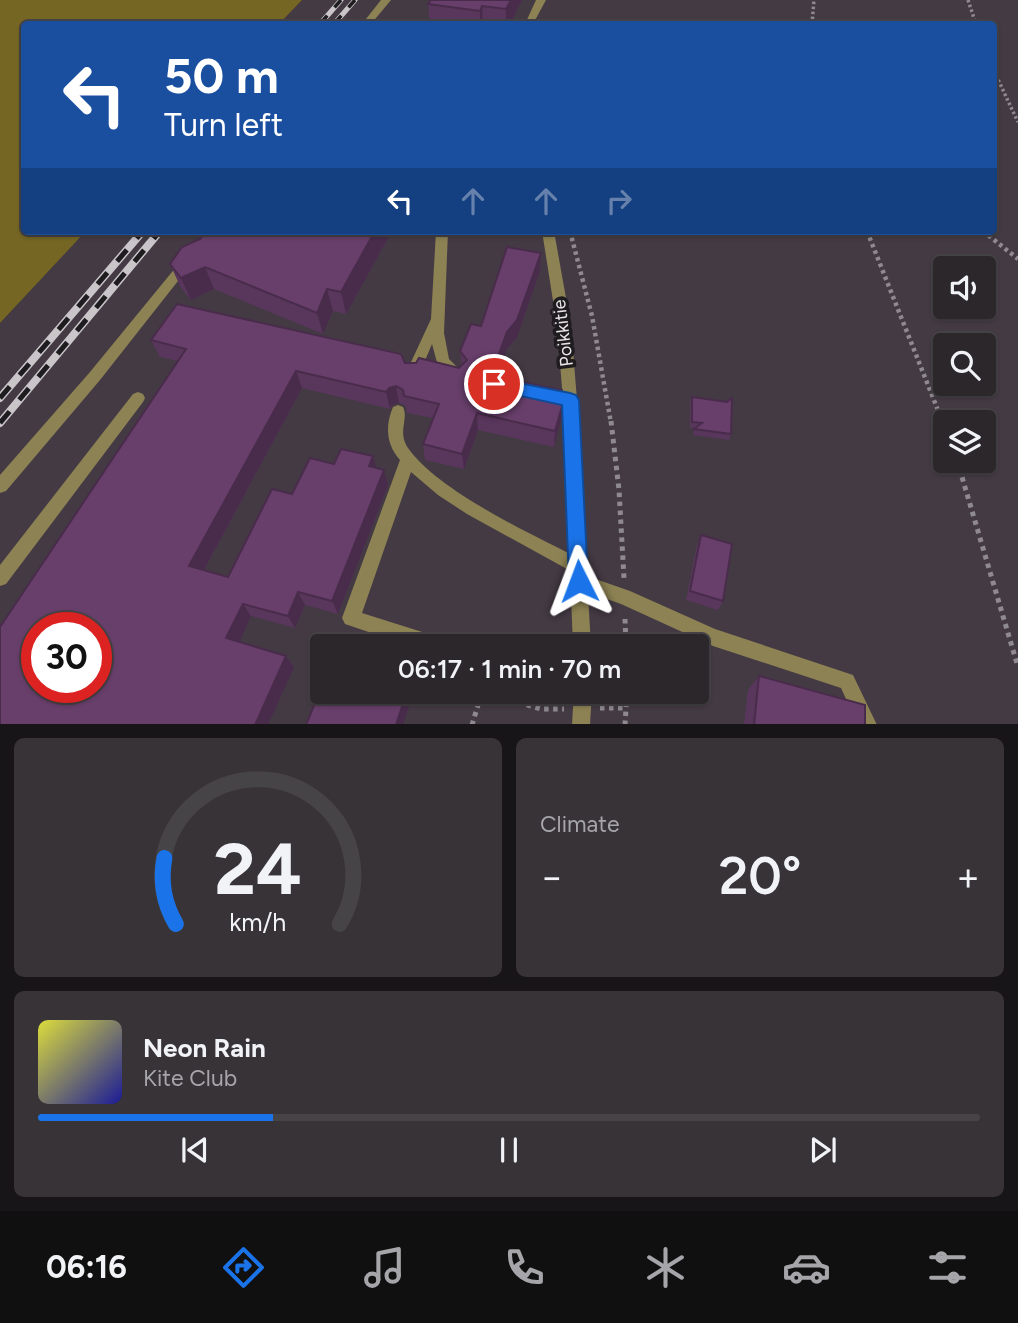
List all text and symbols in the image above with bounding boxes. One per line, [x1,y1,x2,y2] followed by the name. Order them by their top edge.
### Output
[164,46,279,105] text: 50 m
[49,49,140,140] icon: left
[164,106,283,144] text: Turn left
[381,182,419,220] icon: left
[454,182,492,220] icon: ahead
[527,182,565,220] icon: ahead
[600,182,638,220] icon: right
[933,256,996,473] map controls
[933,256,996,319] button: sound
[548,298,578,368] street label: Poikkitie
[933,333,996,396] button: search
[464,354,524,414] pin
[475,365,513,403] icon: arrive
[933,410,996,473] button: layers
[542,544,616,618] position arrow
[21,612,112,703] speed limit sign: 30
[398,653,621,685] text: 06:17 · 1 min · 70 m
[540,810,619,838] text: Climate
[214,825,302,912] text: 24
[719,845,801,907] text: 20°
[540,854,564,900] text: −
[956,854,980,900] text: +
[229,906,287,936] text: km/h
[143,1032,266,1064] text: Neon Rain
[143,1064,237,1092] text: Kite Club
[176,1131,214,1169] icon: previous
[490,1131,528,1169] icon: pause
[804,1131,842,1169] icon: next
[219,1243,268,1292] icon: directions
[360,1243,409,1292] icon: music
[500,1243,549,1292] icon: phone
[641,1243,690,1292] icon: climate
[782,1243,831,1292] icon: car
[923,1243,972,1292] icon: filters
[46,1248,127,1286] text: 06:16

